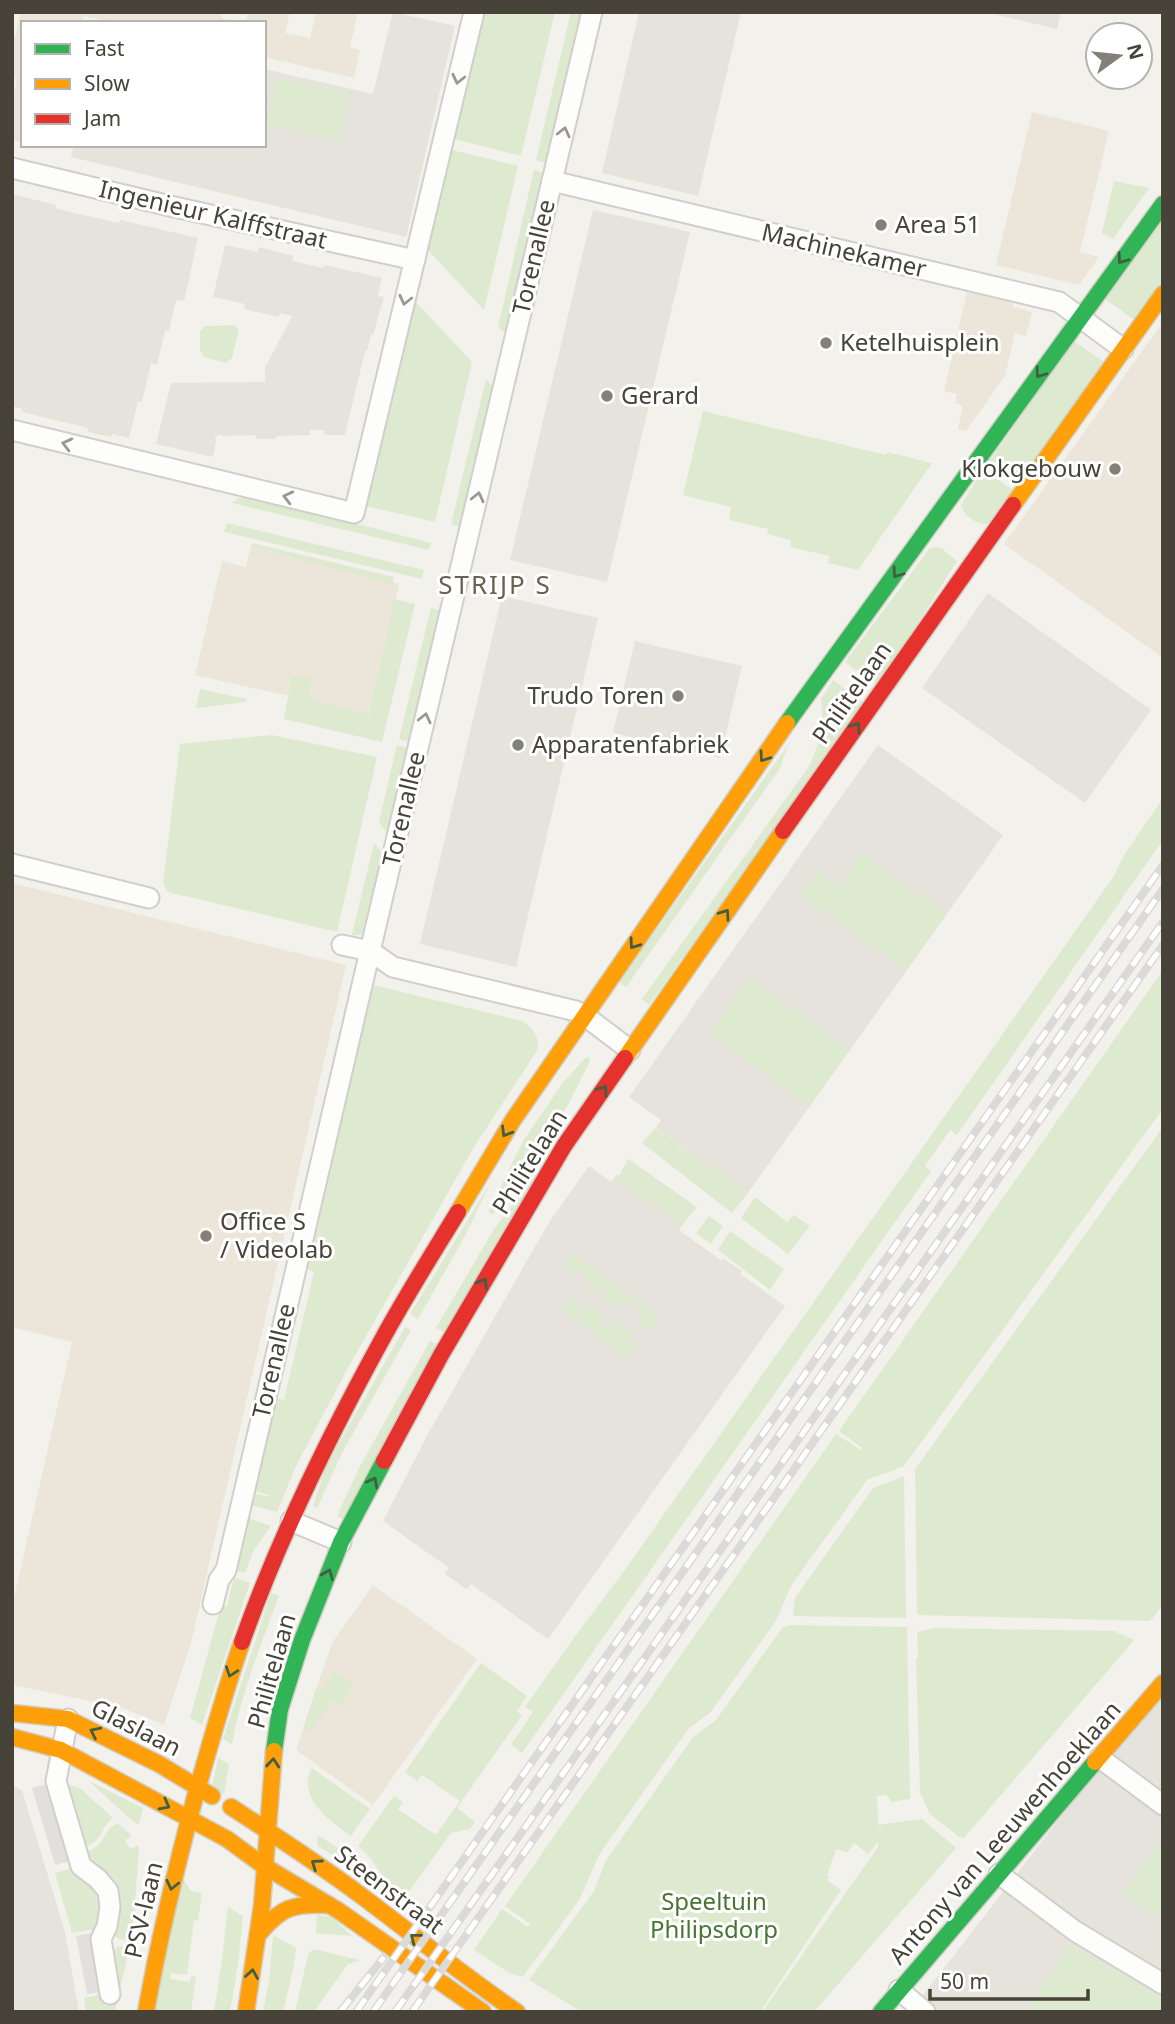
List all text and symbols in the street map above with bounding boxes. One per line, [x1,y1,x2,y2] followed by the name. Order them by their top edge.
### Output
[21,21,266,147] legend
[1084,21,1154,91] north arrow
[84,34,125,62] text: Fast
[1121,41,1150,62] text: N
[84,69,130,97] text: Slow
[452,73,466,85] one-way arrow
[82,104,121,132] text: Jam
[556,126,570,138] one-way arrow
[96,171,331,256] street label: Ingenieur Kalffstraat
[503,196,562,317] street label: Torenallee
[895,207,980,240] place label: Area 51
[759,215,930,285] street label: Machinekamer
[873,217,889,233] marker: Area 51
[1118,251,1131,264] one-way arrow
[399,294,413,306] one-way arrow
[840,325,1000,358] place label: Ketelhuisplein
[818,335,834,351] marker: Ketelhuisplein
[1036,365,1048,378] one-way arrow
[621,378,699,411] place label: Gerard
[599,388,615,404] marker: Gerard
[61,438,73,452] one-way arrow
[961,451,1101,484] place label: Klokgebouw
[1107,461,1123,477] marker: Klokgebouw
[282,491,294,505] one-way arrow
[470,491,484,503] one-way arrow
[892,565,905,577] one-way arrow
[438,566,552,602] district label: STRIJP S
[803,634,898,750] street label: Philitelaan
[528,678,664,711] place label: Trudo Toren
[670,688,686,704] marker: Trudo Toren
[417,712,431,724] one-way arrow
[848,722,860,735] one-way arrow
[532,727,729,760] place label: Apparatenfabriek
[510,737,526,753] marker: Apparatenfabriek
[373,748,432,869] street label: Torenallee
[760,749,772,762] one-way arrow
[717,909,729,922] one-way arrow
[630,936,642,949] one-way arrow
[595,1085,607,1098] one-way arrow
[483,1102,574,1220] street label: Philitelaan
[501,1125,514,1138] one-way arrow
[220,1204,333,1265] place label: Office S / Videolab
[198,1228,214,1244] marker: Office S / Videolab
[475,1278,488,1291] one-way arrow
[243,1300,302,1421] street label: Torenallee
[365,1477,378,1489] one-way arrow
[320,1568,334,1581] one-way arrow
[238,1609,303,1732] street label: Philitelaan
[225,1666,239,1678] one-way arrow
[86,1690,187,1763] street label: Glaslaan
[880,1693,1127,1971] street label: Antony van Leeuwenhoeklaan
[90,1726,102,1740] one-way arrow
[265,1758,280,1769] one-way arrow
[158,1797,170,1810] one-way arrow
[328,1837,452,1941] street label: Steenstraat
[115,1858,170,1961] street label: PSV-laan
[311,1860,324,1872] one-way arrow
[166,1879,181,1891] one-way arrow
[650,1884,778,1945] park label: Speeltuin Philipsdorp
[410,1933,423,1946] one-way arrow
[930,1958,1088,2002] scale bar
[940,1967,989,1995] text: 50 m
[244,1968,259,1979] one-way arrow

